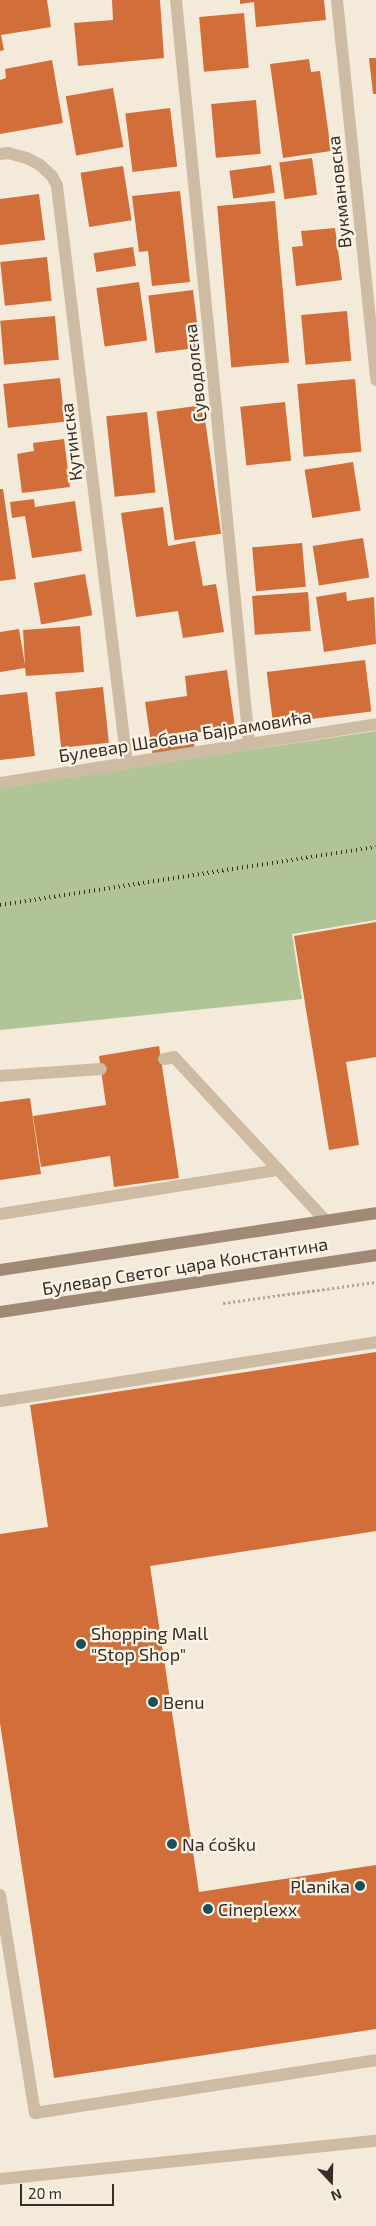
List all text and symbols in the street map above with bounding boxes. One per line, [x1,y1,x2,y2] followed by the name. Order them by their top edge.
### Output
[322,135,356,249] street label: Вукмановска
[179,323,211,423] street label: Суводолска
[56,402,86,482] street label: Кутинска
[57,705,313,767] street label: Булевар Шабана Бајрамовића
[41,1233,329,1299] street label: Булевар Светог цара Константина
[91,1623,208,1666] place label: Shopping Mall "Stop Shop"
[75,1638,87,1650] marker: Shopping Mall "Stop Shop"
[163,1691,205,1713] place label: Benu
[147,1696,159,1708] marker: Benu
[182,1833,256,1855] place label: Na ćošku
[166,1838,178,1850] marker: Na ćošku
[290,1875,350,1897] place label: Planika
[354,1880,366,1892] marker: Planika
[218,1898,297,1920] place label: Cineplexx
[202,1903,214,1915] marker: Cineplexx
[306,2156,356,2206] north arrow
[22,2174,116,2206] scale bar
[28,2184,62,2202] text: 20 m
[329,2186,344,2205] text: N

